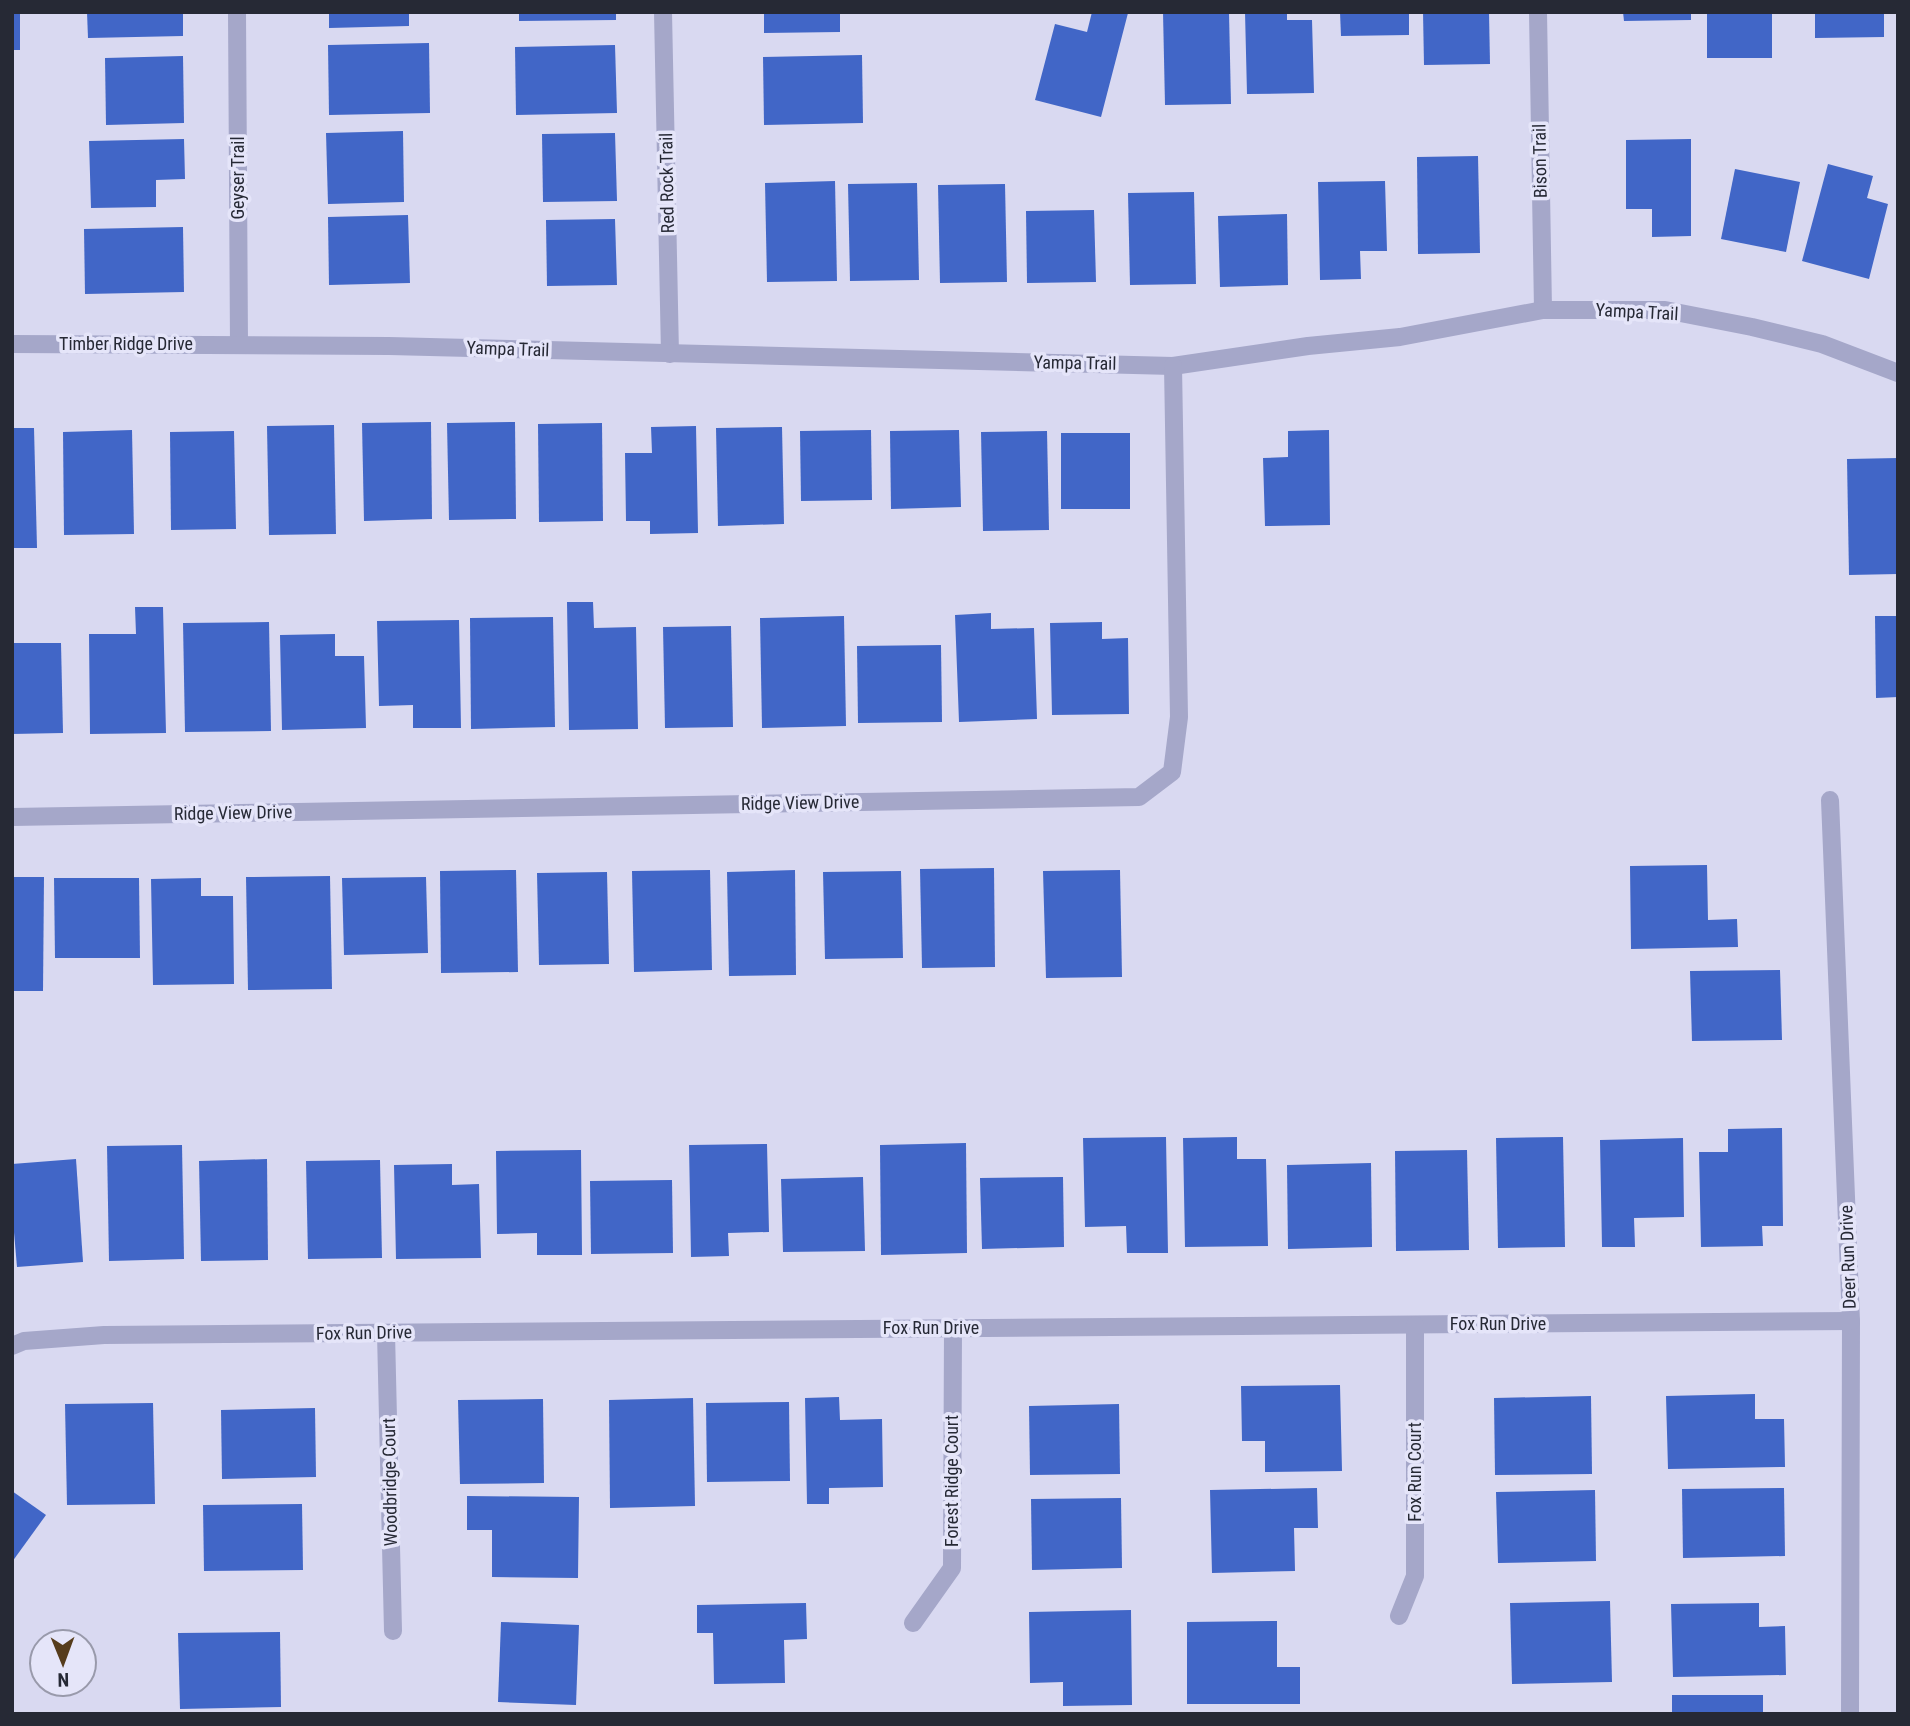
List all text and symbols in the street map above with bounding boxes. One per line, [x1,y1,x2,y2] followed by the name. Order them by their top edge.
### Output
[1528,124,1551,198] street label: Bison Trail
[655,133,678,233] street label: Red Rock Trail
[227,136,248,220] street label: Geyser Trail
[1595,299,1679,324] street label: Yampa Trail
[59,333,193,354] street label: Timber Ridge Drive
[466,337,550,360] street label: Yampa Trail
[1033,351,1117,374] street label: Yampa Trail
[741,791,859,814] street label: Ridge View Drive
[174,801,292,824] street label: Ridge View Drive
[1835,1205,1860,1309] street label: Deer Run Drive
[1450,1313,1546,1334] street label: Fox Run Drive
[883,1317,979,1338] street label: Fox Run Drive
[316,1321,412,1344] street label: Fox Run Drive
[941,1415,962,1547] street label: Forest Ridge Court
[378,1418,401,1546] street label: Woodbridge Court
[1404,1422,1425,1522] street label: Fox Run Court
[28,1628,98,1698] north arrow
[57,1668,69,1691] text: N

